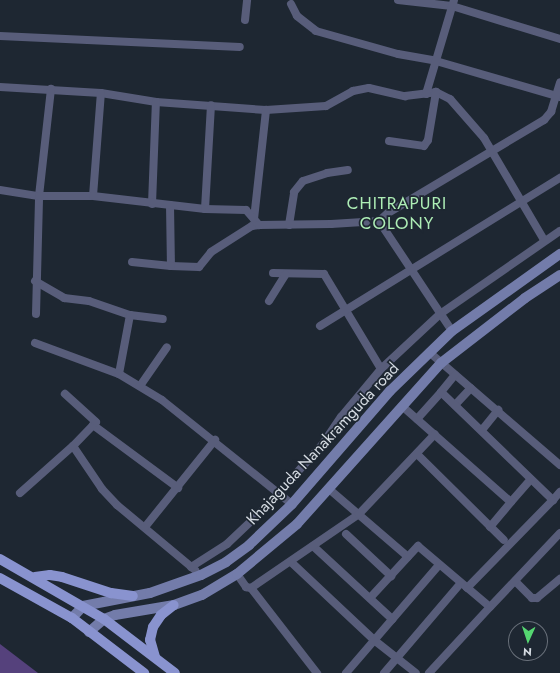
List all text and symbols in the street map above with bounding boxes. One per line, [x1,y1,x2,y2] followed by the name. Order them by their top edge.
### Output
[347,194,447,234] district label: CHITRAPURI COLONY
[243,359,403,529] street label: Khajaguda Nanakramguda road
[508,621,548,661] north arrow
[523,644,532,660] text: N

